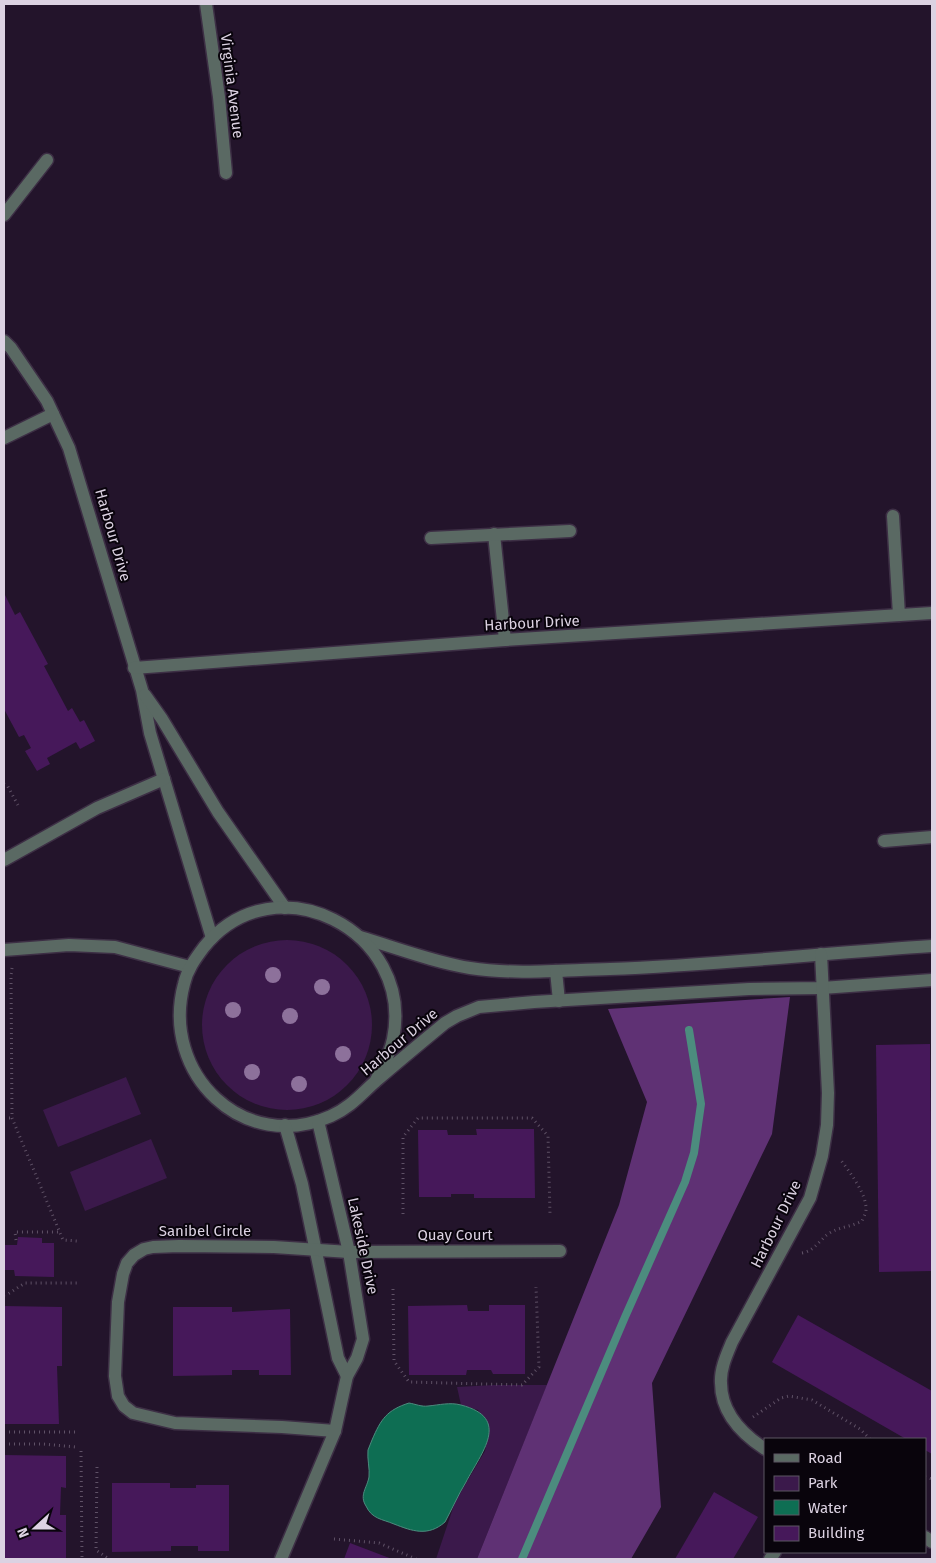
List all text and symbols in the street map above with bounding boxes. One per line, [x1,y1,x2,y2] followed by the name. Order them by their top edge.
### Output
[217,33,247,139] street label: Virginia Avenue
[91,487,135,583] street label: Harbour Drive
[484,612,580,634] street label: Harbour Drive
[357,1004,441,1080] street label: Harbour Drive
[747,1177,805,1271] street label: Harbour Drive
[344,1196,382,1296] street label: Lakeside Drive
[159,1222,251,1240] street label: Sanibel Circle
[417,1226,493,1244] street label: Quay Court
[764,1438,926,1553] legend
[808,1449,843,1467] text: Road
[808,1474,838,1492] text: Park
[808,1499,847,1517] text: Water
[10,1503,60,1553] north arrow
[808,1524,864,1542] text: Building
[14,1525,33,1540] text: N

